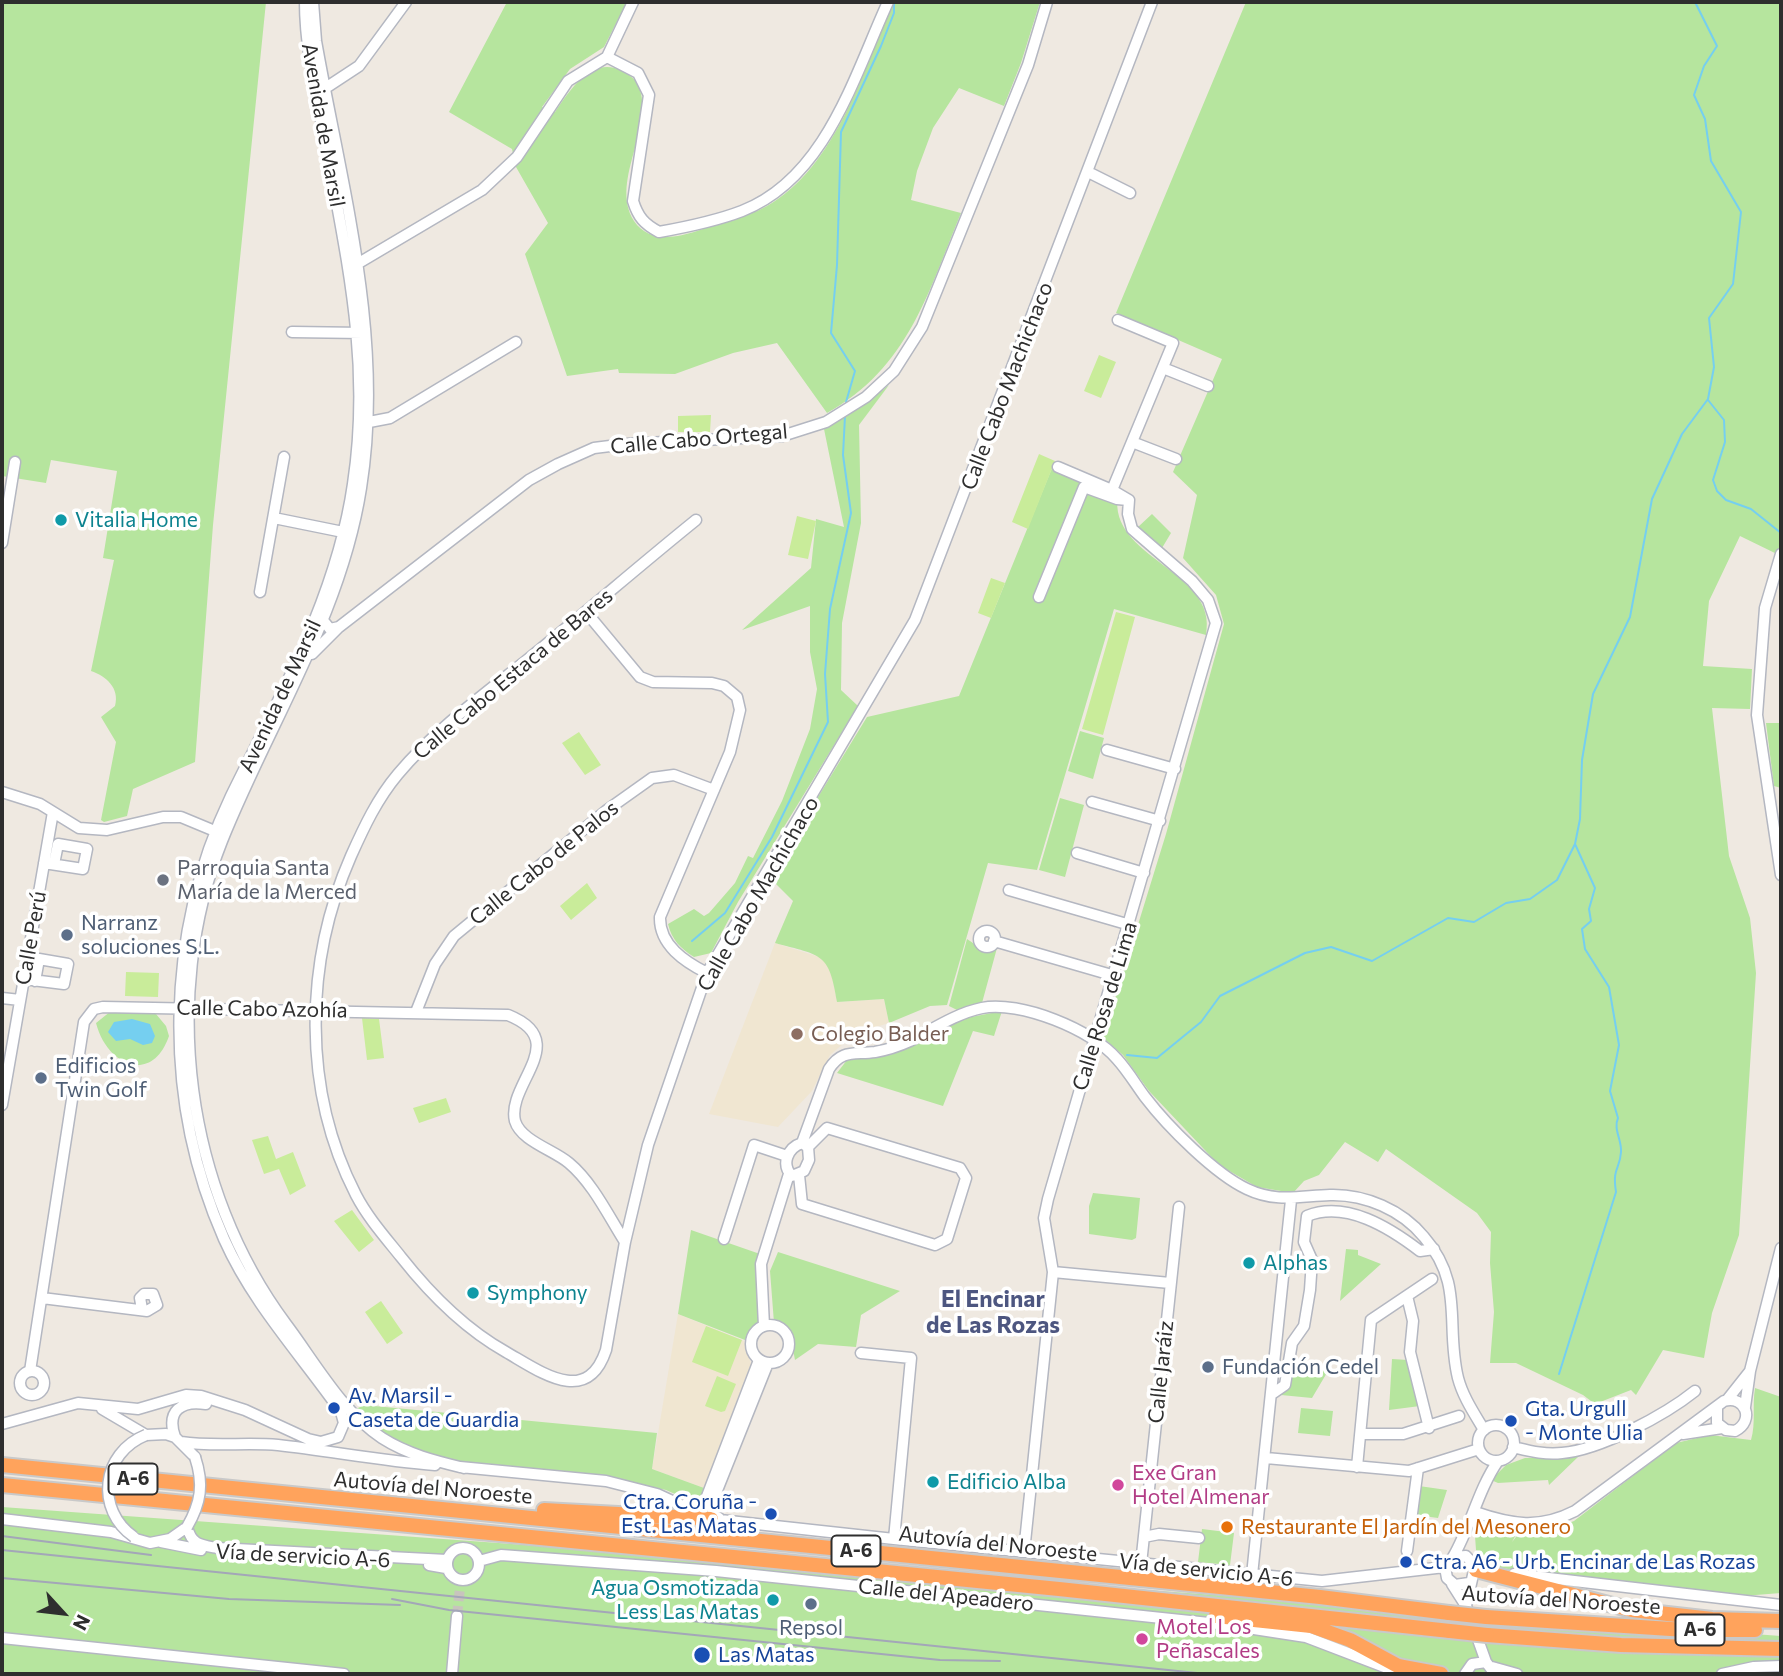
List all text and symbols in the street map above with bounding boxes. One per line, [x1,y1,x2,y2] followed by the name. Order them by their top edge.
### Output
[296,41,350,209] street label: Avenida de Marsil
[956,279,1058,493] street label: Calle Cabo Machichaco
[609,419,789,459] street label: Calle Cabo Ortegal
[75,507,198,533] place label: Vitalia Home
[53,512,69,528] marker: Vitalia Home
[408,583,618,765] street label: Calle Cabo Estaca de Bares
[233,615,327,777] street label: Avenida de Marsil
[692,792,824,996] street label: Calle Cabo Machichaco
[465,795,623,931] street label: Calle Cabo de Palos
[177,855,357,905] place label: Parroquia Santa María de la Merced
[155,872,171,888] marker: Parroquia Santa María de la Merced
[10,889,52,987] street label: Calle Perú
[81,910,219,960] place label: Narranz soluciones S.L.
[1067,918,1143,1094] street label: Calle Rosa de Lima
[59,927,75,943] marker: Narranz soluciones S.L.
[176,995,348,1023] street label: Calle Cabo Azohía
[811,1021,949,1047] place label: Colegio Balder
[789,1026,805,1042] marker: Colegio Balder
[55,1053,147,1103] place label: Edificios Twin Golf
[33,1070,49,1086] marker: Edificios Twin Golf
[1263,1250,1328,1276] place label: Alphas
[1241,1255,1257,1271] marker: Alphas
[487,1280,588,1306] place label: Symphony
[465,1285,481,1301] marker: Symphony
[926,1285,1060,1339] district label: El Encinar de Las Rozas
[1143,1319,1179,1425] street label: Calle Jaráiz
[1222,1354,1379,1380] place label: Fundación Cedel
[1200,1359,1216,1375] marker: Fundación Cedel
[348,1383,519,1433] place label: Av. Marsil - Caseta de Guardia
[1525,1396,1643,1446] place label: Gta. Urgull - Monte Ulia
[326,1400,342,1416] marker: Av. Marsil - Caseta de Guardia
[1503,1413,1519,1429] marker: Gta. Urgull - Monte Ulia
[1132,1460,1270,1510] place label: Exe Gran Hotel Almenar
[108,1464,158,1494] road number: A-6
[333,1467,533,1509] street label: Autovía del Noroeste
[947,1469,1066,1495] place label: Edificio Alba
[925,1474,941,1490] marker: Edificio Alba
[1110,1477,1126,1493] marker: Exe Gran Hotel Almenar
[621,1489,757,1539] place label: Ctra. Coruña - Est. Las Matas
[763,1506,779,1522] marker: Ctra. Coruña - Est. Las Matas
[1241,1514,1571,1540] place label: Restaurante El Jardín del Mesonero
[1219,1519,1235,1535] marker: Restaurante El Jardín del Mesonero
[898,1521,1098,1567] street label: Autovía del Noroeste
[832,1536,880,1567] road number: A-6
[215,1539,391,1573] street label: Vía de servicio A-6
[1118,1548,1294,1592] street label: Vía de servicio A-6
[1420,1549,1756,1575] place label: Ctra. A6 - Urb. Encinar de Las Rozas
[1398,1554,1414,1570] marker: Ctra. A6 - Urb. Encinar de Las Rozas
[857,1573,1035,1617] street label: Calle del Apeadero
[591,1575,759,1625] place label: Agua Osmotizada Less Las Matas
[28,1578,98,1648] north arrow
[1461,1580,1661,1620] street label: Autovía del Noroeste
[765,1592,781,1608] marker: Agua Osmotizada Less Las Matas
[803,1596,819,1612] marker: Repsol
[69,1611,96,1634] text: N
[1156,1614,1260,1664] place label: Motel Los Peñascales
[1676,1614,1724,1646] road number: A-6
[779,1615,843,1641] place label: Repsol
[1134,1631,1150,1647] marker: Motel Los Peñascales
[718,1642,815,1668] place label: Las Matas
[692,1645,712,1665] marker: Las Matas

